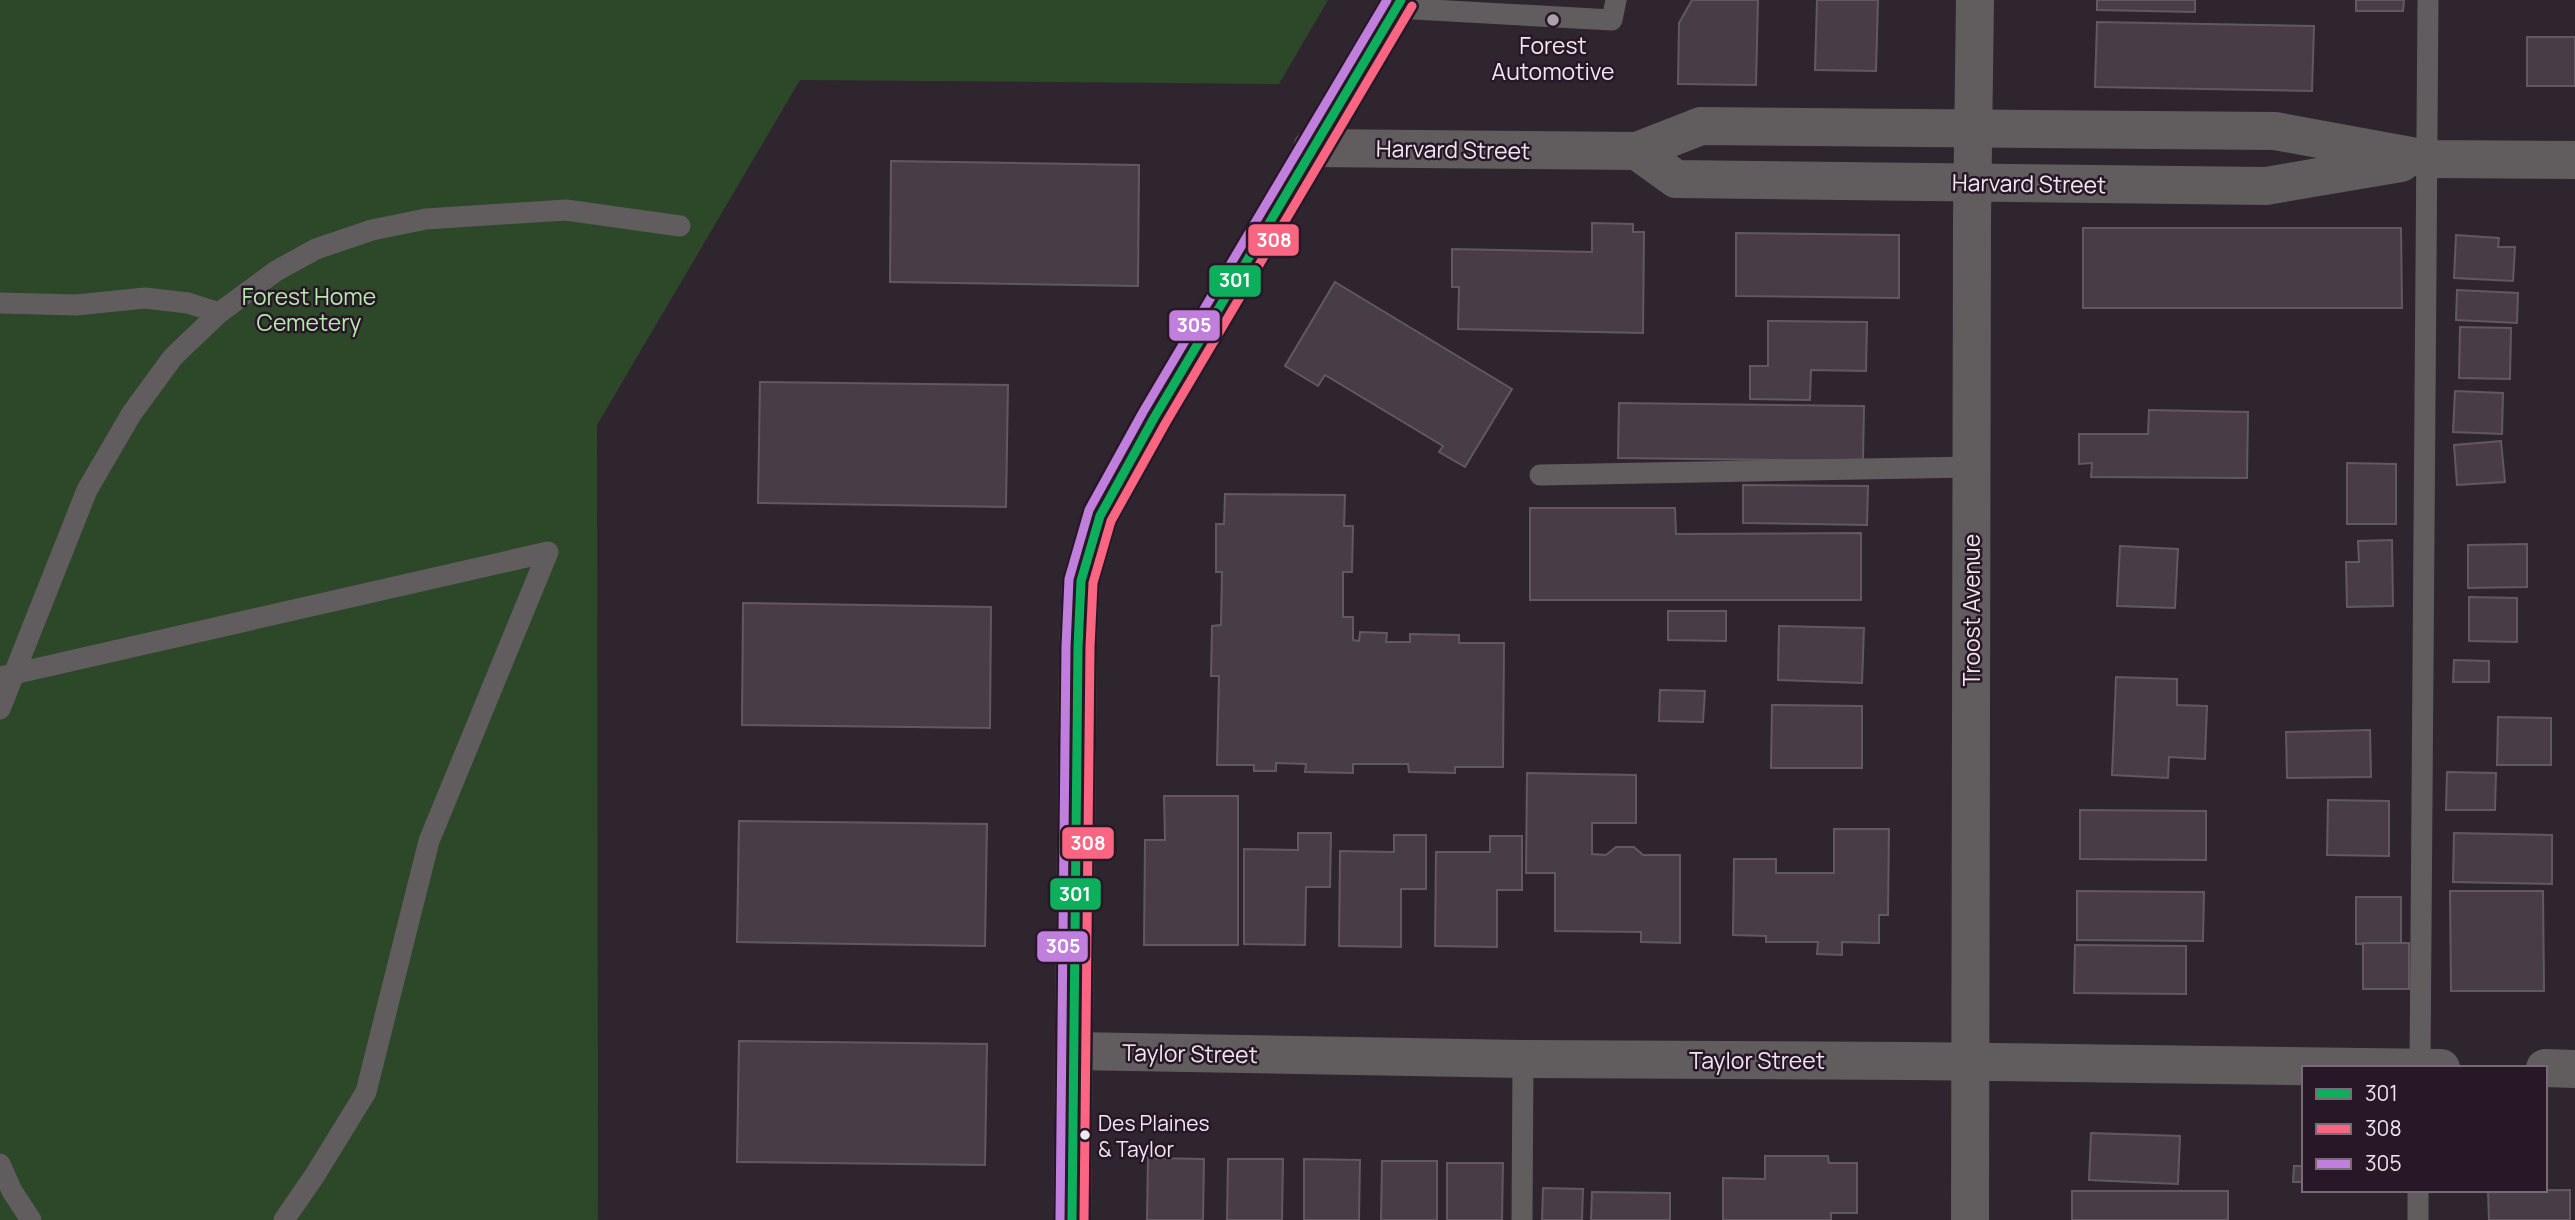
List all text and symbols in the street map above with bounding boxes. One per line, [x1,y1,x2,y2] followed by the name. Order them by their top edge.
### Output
[1545,12,1561,28] marker: Forest Automotive
[1492,29,1614,87] place label: Forest Automotive
[1376,132,1530,166] street label: Harvard Street
[1952,166,2106,200] street label: Harvard Street
[1247,223,1300,257] line badge: 308
[1256,227,1292,253] text: 308
[1208,264,1262,298] line badge: 301
[1219,267,1251,293] text: 301
[242,280,376,338] park label: Forest Home Cemetery
[1168,309,1221,342] line badge: 305
[1177,312,1211,338] text: 305
[1955,534,1987,686] street label: Troost Avenue
[1061,826,1115,860] line badge: 308
[1070,830,1106,856] text: 308
[1049,877,1102,911] line badge: 301
[1059,881,1091,907] text: 301
[1036,930,1089,963] line badge: 305
[1046,933,1080,959] text: 305
[1122,1036,1258,1070] street label: Taylor Street
[1689,1044,1825,1076] street label: Taylor Street
[2302,1066,2547,1192] legend
[2365,1079,2398,1107] text: 301
[1098,1109,1209,1163] place label: Des Plaines & Taylor
[2365,1114,2402,1142] text: 308
[1078,1128,1092,1142] marker: Des Plaines & Taylor
[2365,1149,2402,1177] text: 305

